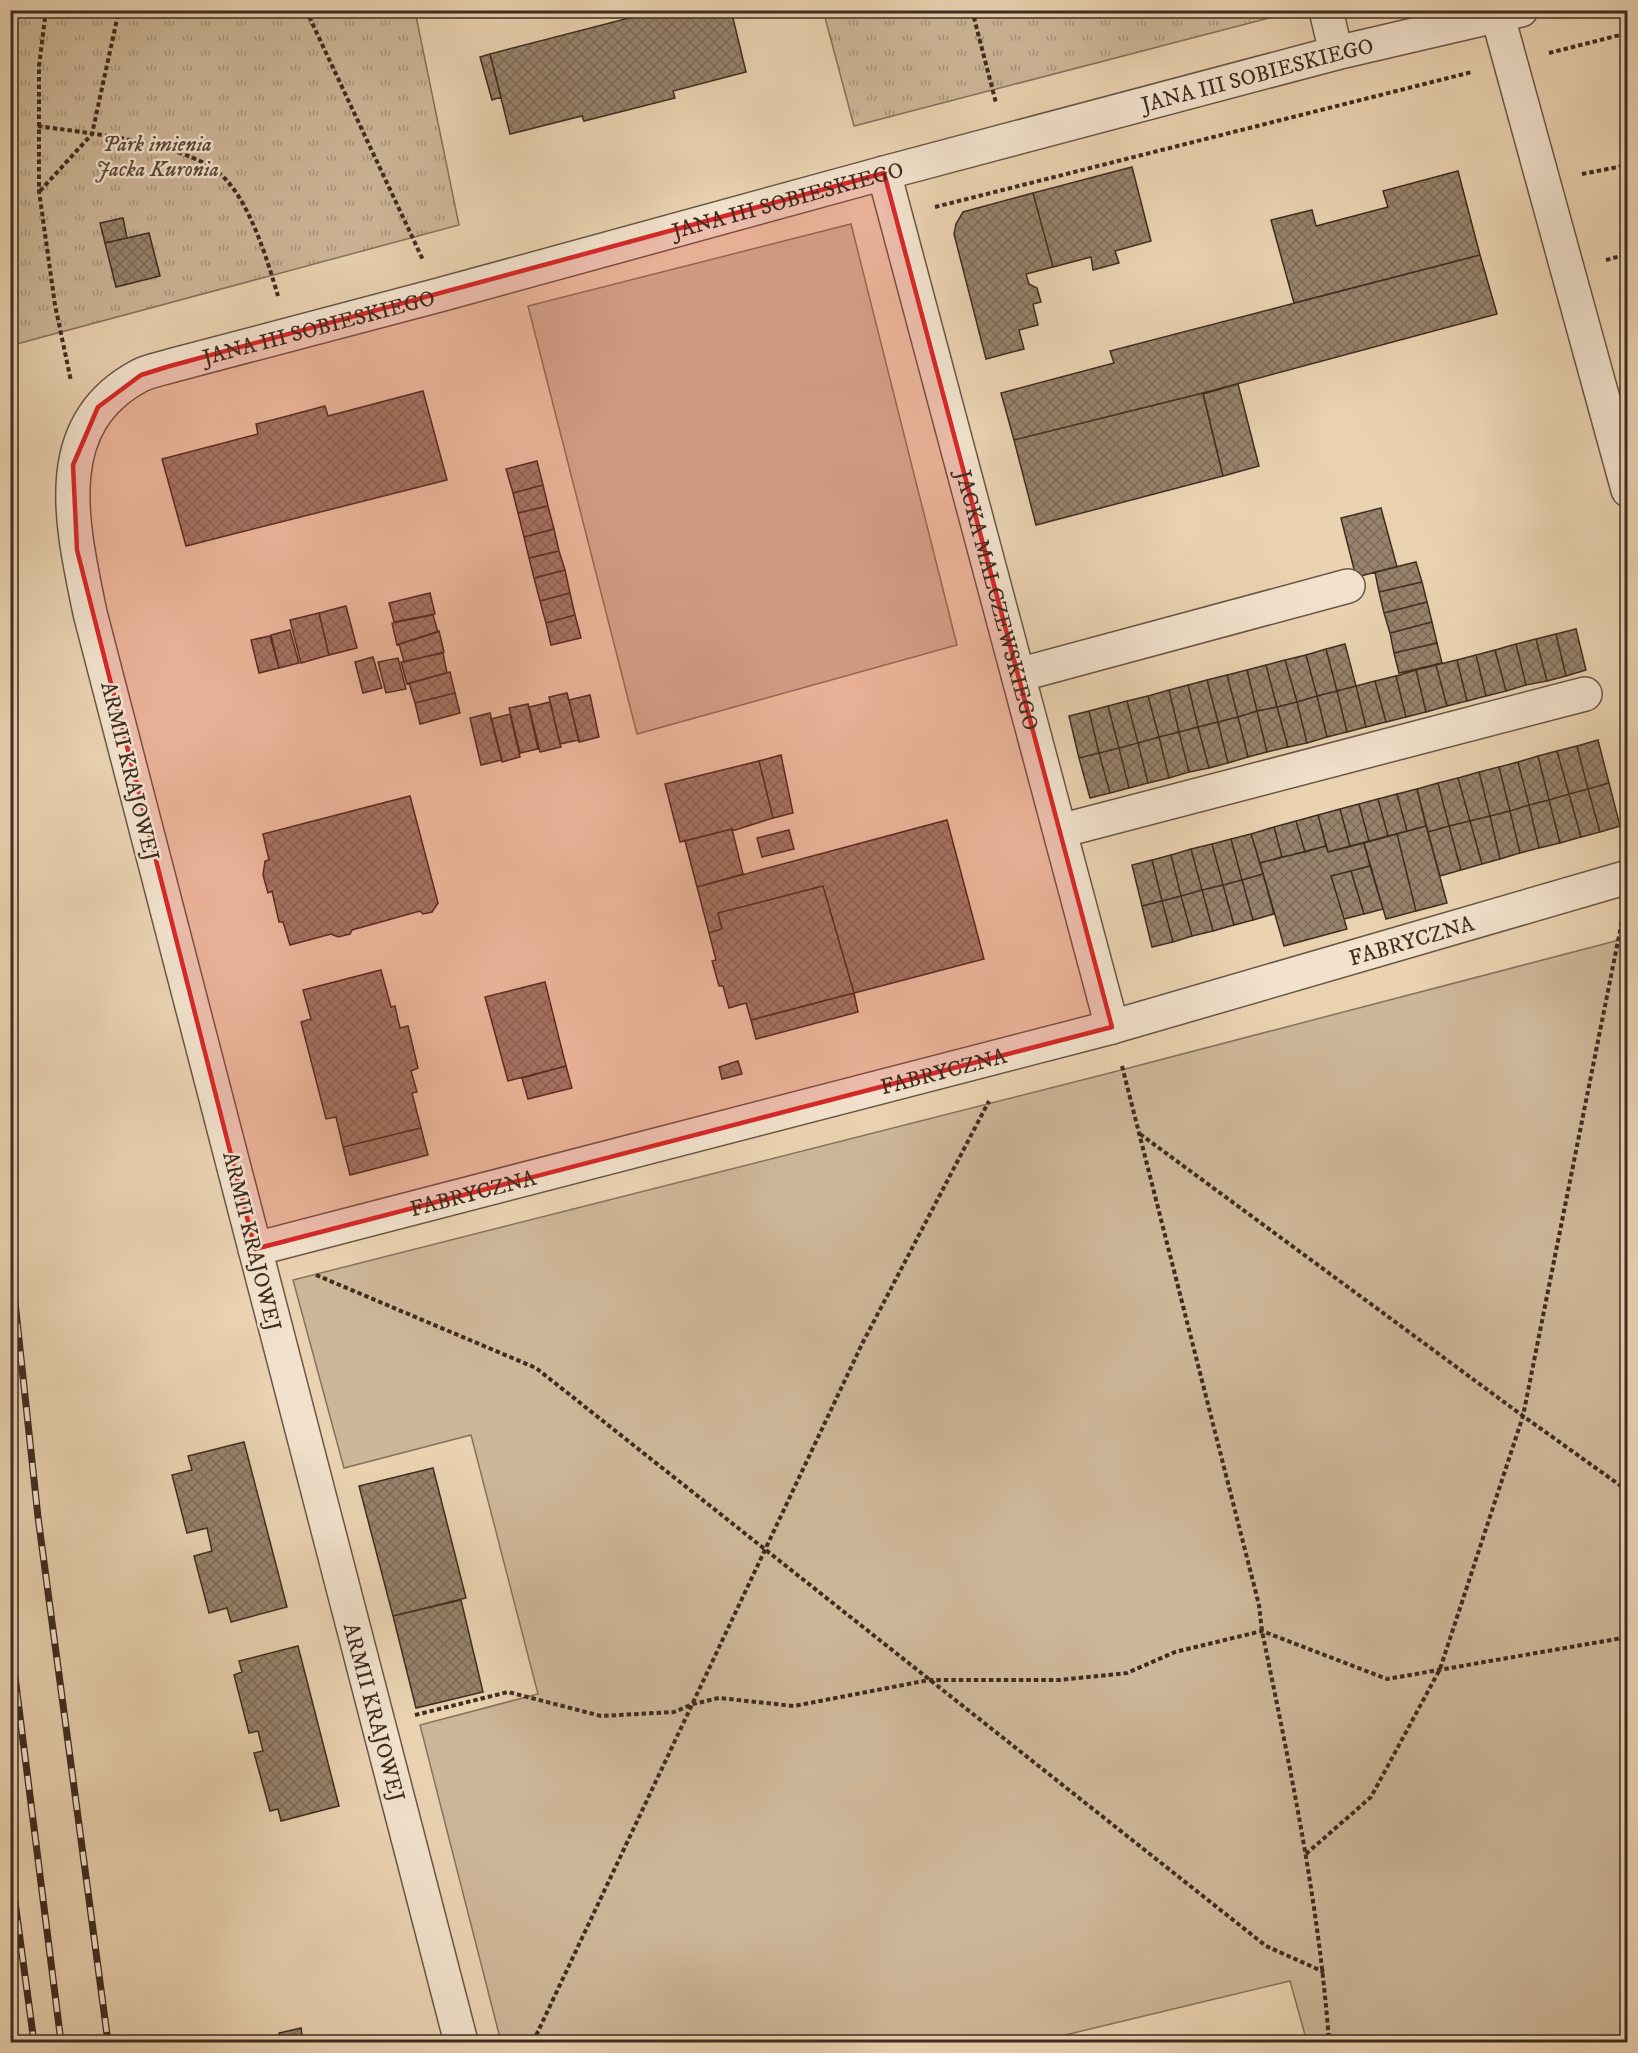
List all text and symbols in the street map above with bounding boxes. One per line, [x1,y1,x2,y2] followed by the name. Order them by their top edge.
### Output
[1137,33,1376,120] street label: JANA III SOBIESKIEGO
[95,131,219,183] park label: Park imienia Jacka Kuronia
[667,156,907,246] street label: JANA III SOBIESKIEGO
[198,285,438,372] street label: JANA III SOBIESKIEGO
[948,465,1044,734] street label: JACKA MALCZEWSKIEGO
[94,679,165,864] street label: ARMII KRAJOWEJ
[1346,910,1478,972] street label: FABRYCZNA
[878,1043,1010,1101] street label: FABRYCZNA
[216,1149,287,1334] street label: ARMII KRAJOWEJ
[407,1165,540,1223] street label: FABRYCZNA
[337,1620,410,1805] street label: ARMII KRAJOWEJ

